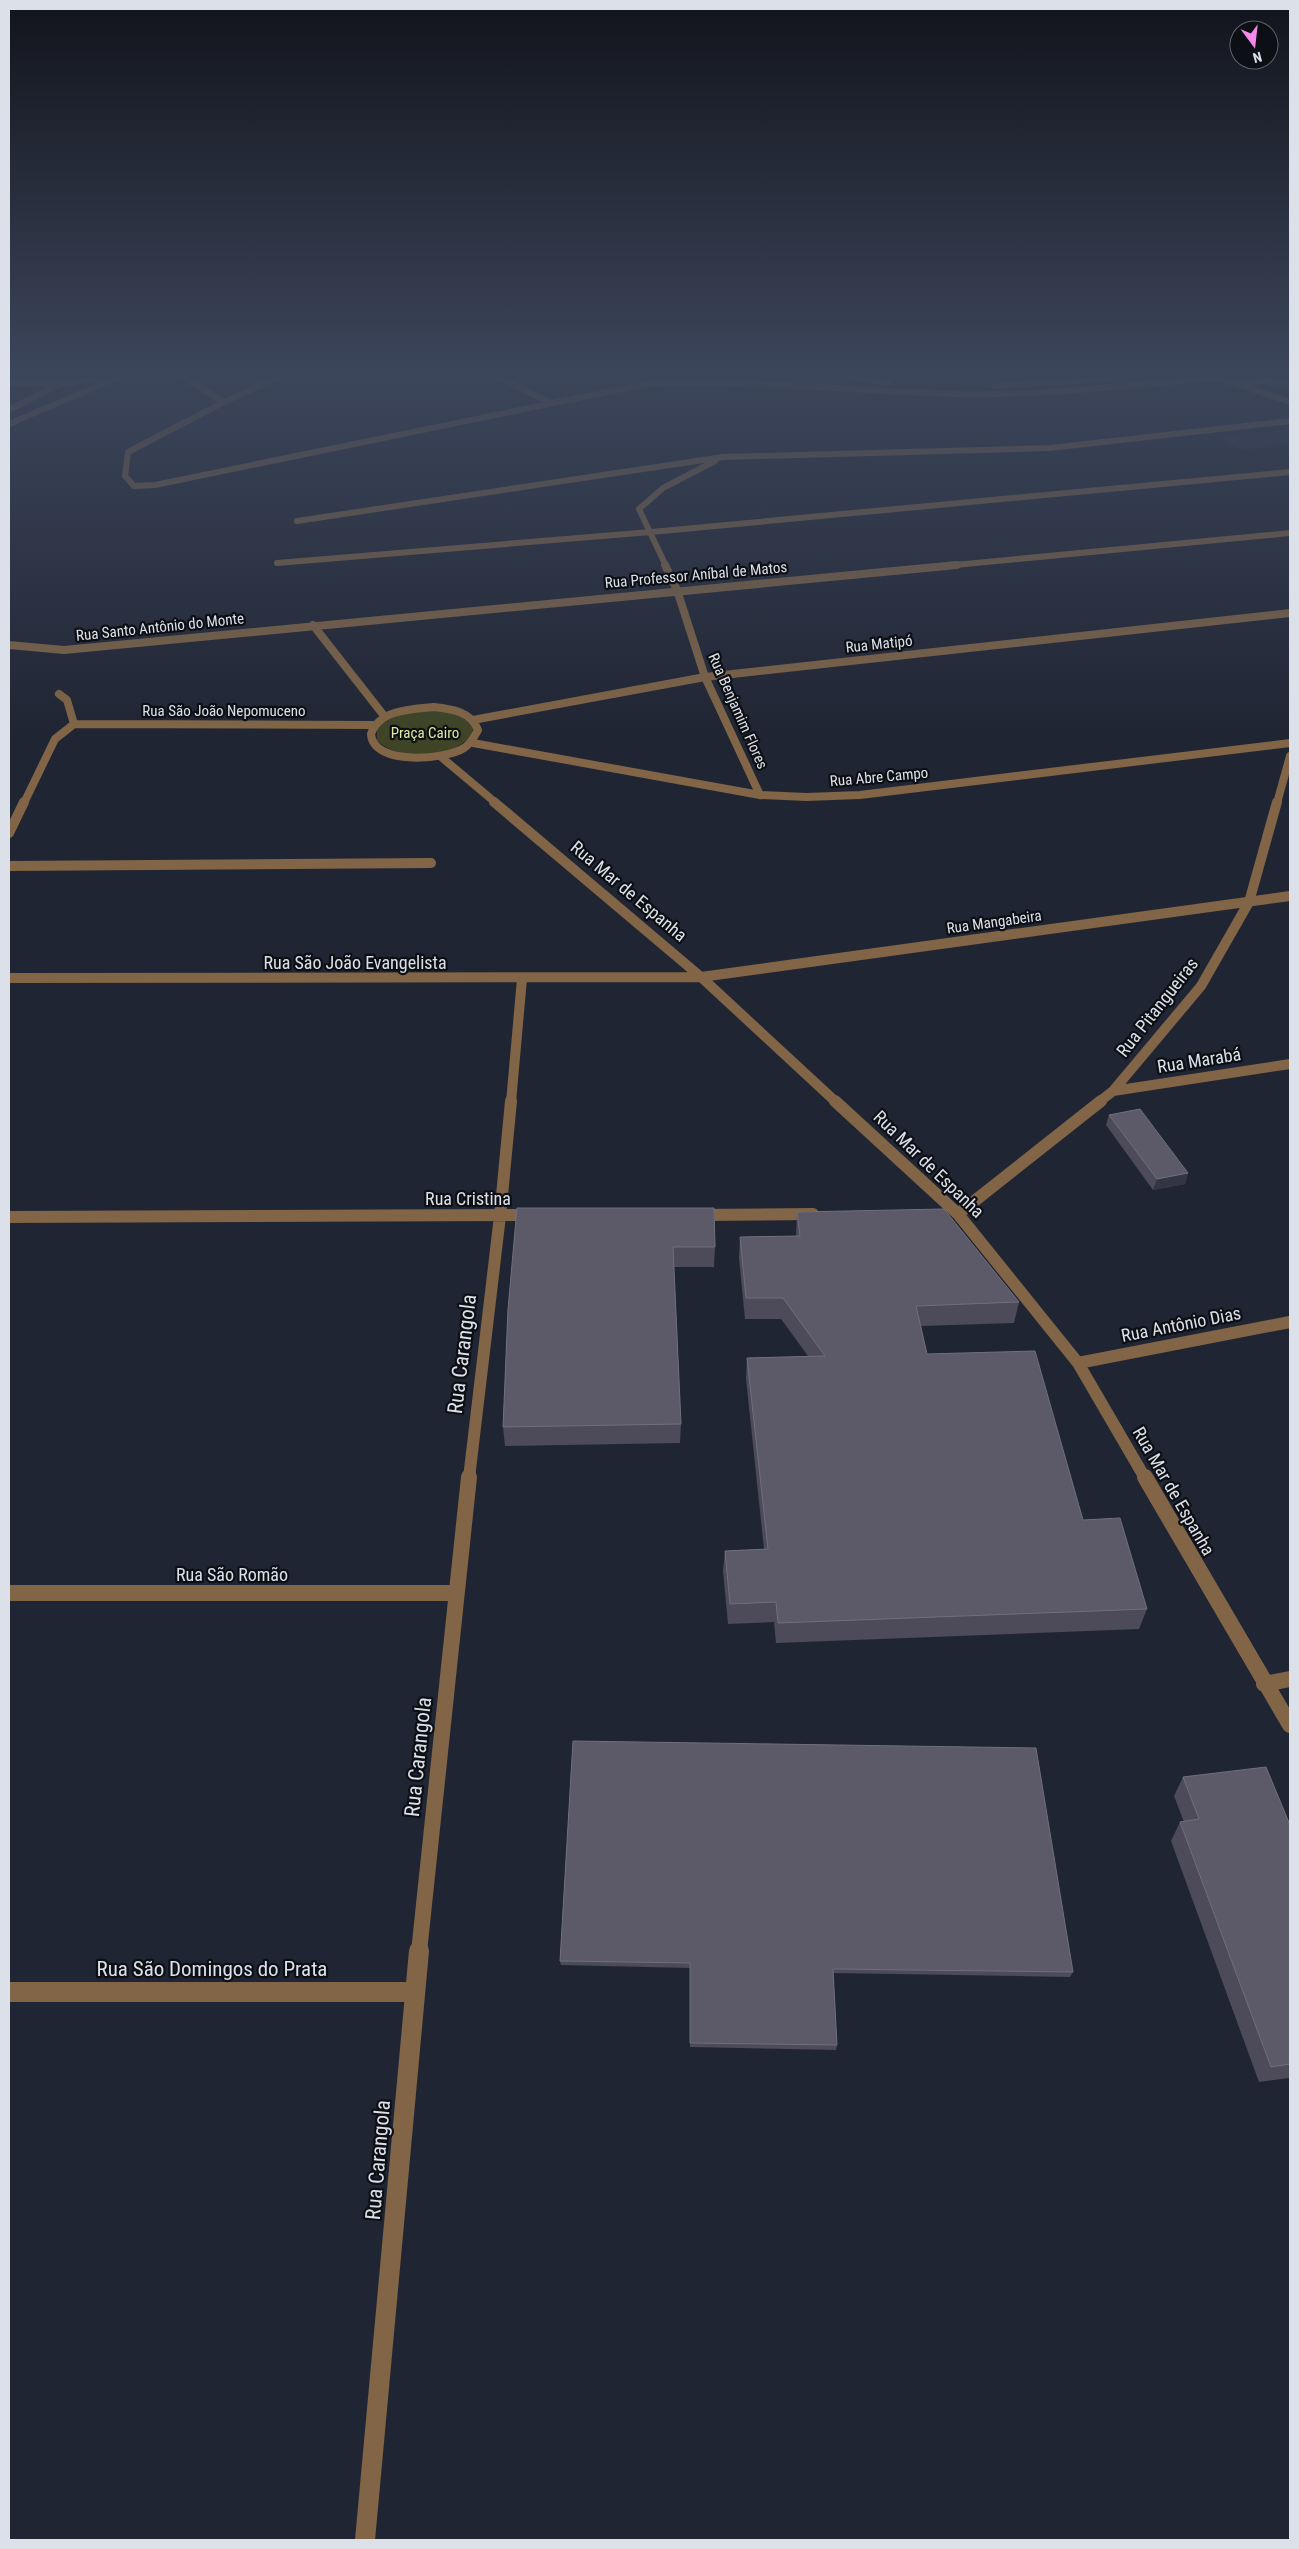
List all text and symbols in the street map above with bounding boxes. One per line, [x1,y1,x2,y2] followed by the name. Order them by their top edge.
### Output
[1229,20,1279,70] north arrow
[1251,49,1264,66] text: N
[604,558,788,592] street label: Rua Professor Aníbal de Matos
[75,609,245,645] street label: Rua Santo Antônio do Monte
[845,632,913,656] street label: Rua Matipó
[704,650,772,772] street label: Rua Benjamim Flores
[142,702,306,720] street label: Rua São João Nepomuceno
[391,724,459,742] park label: Praça Cairo
[829,764,929,790] street label: Rua Abre Campo
[567,836,691,946] street label: Rua Mar de Espanha
[945,906,1043,938] street label: Rua Mangabeira
[263,952,447,973] street label: Rua São João Evangelista
[1112,953,1202,1061] street label: Rua Pitangueiras
[1156,1043,1242,1077] street label: Rua Marabá
[870,1106,988,1222] street label: Rua Mar de Espanha
[425,1188,511,1209] street label: Rua Cristina
[443,1293,481,1415] street label: Rua Carangola
[1119,1302,1243,1346] street label: Rua Antônio Dias
[1129,1423,1219,1559] street label: Rua Mar de Espanha
[176,1564,288,1585] street label: Rua São Romão
[400,1696,436,1818] street label: Rua Carangola
[97,1957,327,1981] street label: Rua São Domingos do Prata
[361,2099,395,2221] street label: Rua Carangola

